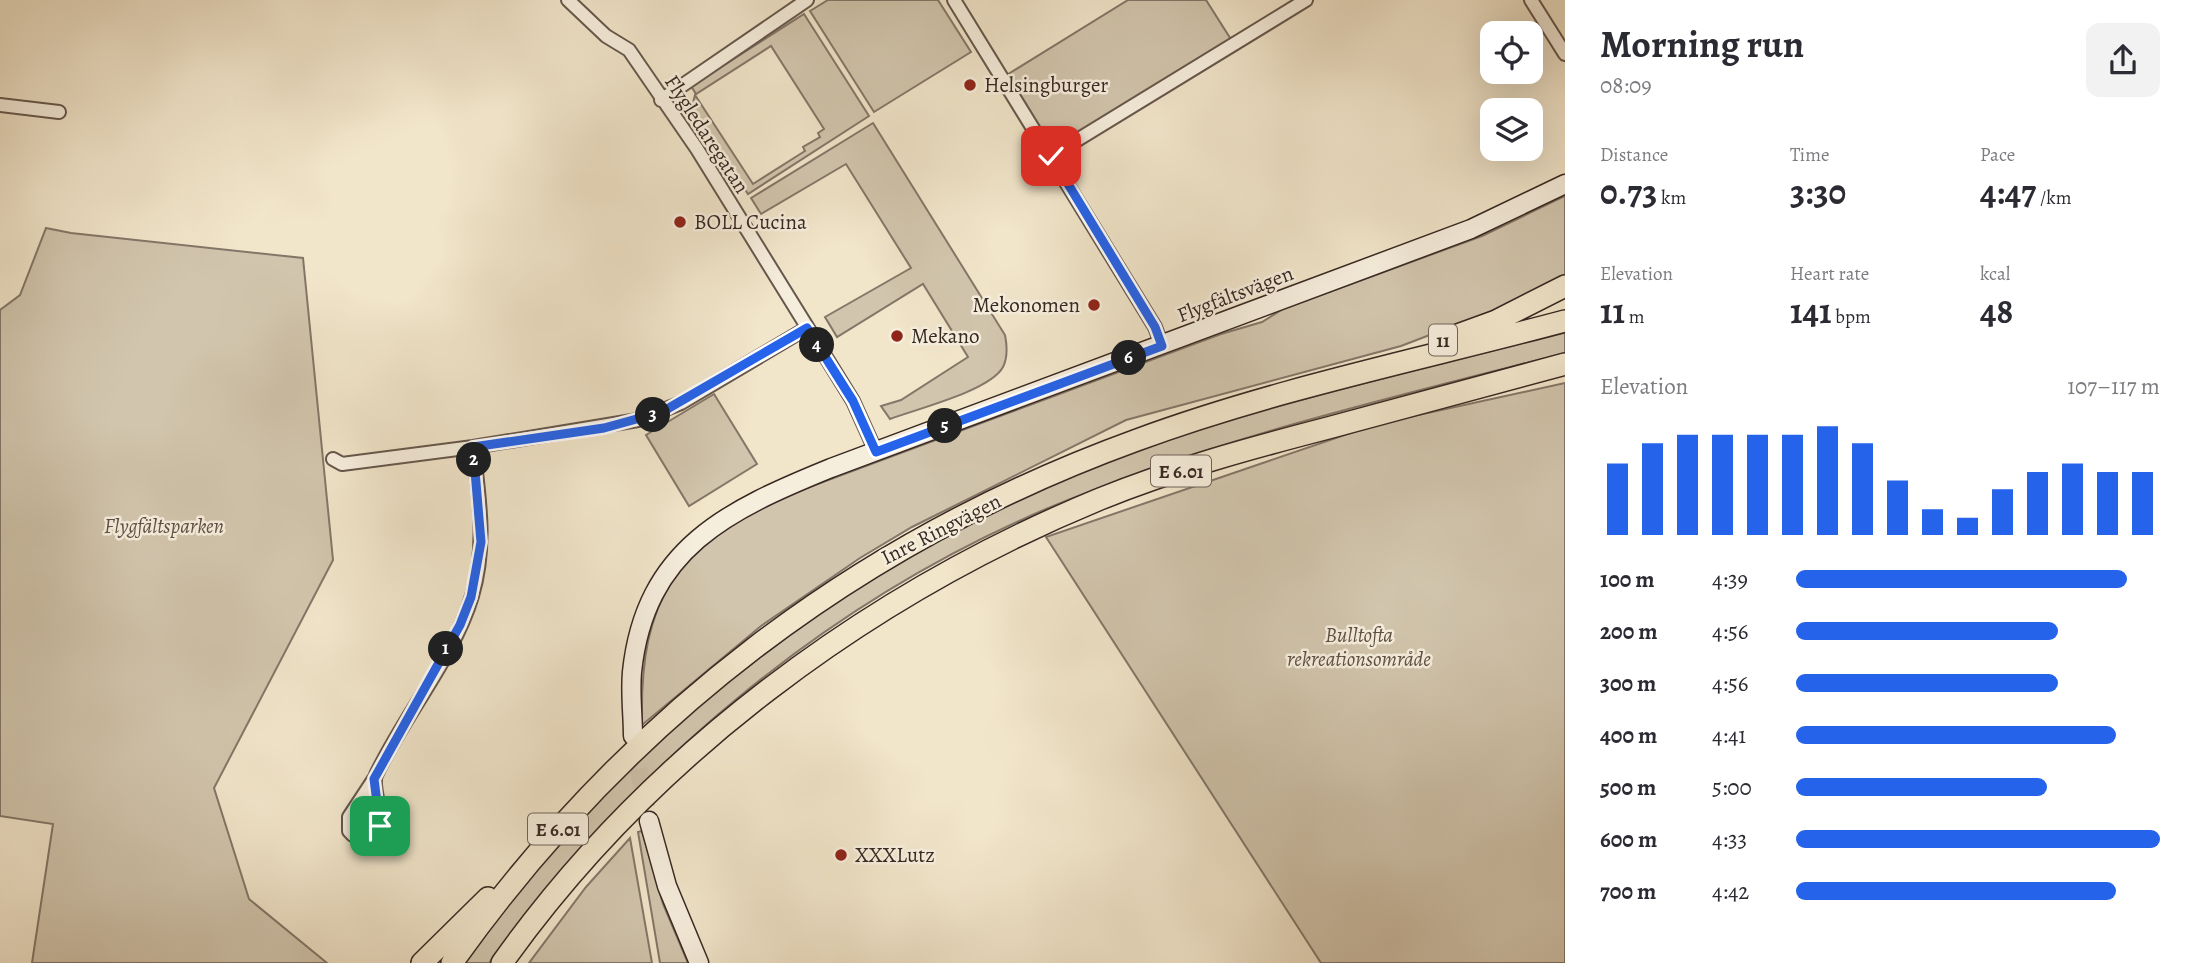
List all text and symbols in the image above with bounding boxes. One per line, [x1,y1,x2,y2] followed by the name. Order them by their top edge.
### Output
[1600,18,1804,70] text: Morning run
[1480,21,1543,161] map controls
[1480,21,1543,84] button: locate
[2086,23,2160,97] button: share
[658,69,756,199] street label: Flygledaregatan
[1600,70,1652,101] text: 08:09
[984,71,1108,99] place label: Helsingburger
[962,77,978,93] marker: Helsingburger
[1480,98,1543,161] button: layers
[1021,126,1081,186] pin
[1032,137,1070,175] icon: check
[1600,142,1668,168] text: Distance
[1790,142,1829,168] text: Time
[1980,142,2015,168] text: Pace
[1600,168,1657,216] text: 0.73
[1790,168,1846,216] text: 3:30
[1980,168,2036,216] text: 4:47
[1657,185,1686,211] text: km
[2036,185,2071,211] text: /km
[694,208,807,236] place label: BOLL Cucina
[672,214,688,230] marker: BOLL Cucina
[1173,259,1297,329] street label: Flygfältsvägen
[1600,261,1673,287] text: Elevation
[1790,261,1869,287] text: Heart rate
[1980,261,2010,287] text: kcal
[1600,287,1625,335] text: 11
[1790,287,1832,335] text: 141
[1980,287,2013,335] text: 48
[972,291,1080,319] place label: Mekonomen
[1086,297,1102,313] marker: Mekonomen
[1625,304,1645,330] text: m
[1832,304,1871,330] text: bpm
[911,322,980,350] place label: Mekano
[1429,324,1457,356] road number: 11
[800,328,834,362] pin: 4
[889,328,905,344] marker: Mekano
[812,331,821,357] text: 4
[1112,340,1146,376] pin: 6
[1124,344,1133,370] text: 6
[1600,371,1688,402] text: Elevation
[2067,371,2160,402] text: 107–117 m
[636,398,670,432] pin: 3
[648,401,657,427] text: 3
[928,408,962,444] pin: 5
[940,412,949,438] text: 5
[456,442,491,477] pin: 2
[469,446,478,472] text: 2
[1151,456,1211,486] road number: E 6.01
[876,487,1006,571] street label: Inre Ringvägen
[104,512,224,540] park label: Flygfältsparken
[1600,564,1655,595] text: 100 m
[1712,564,1748,595] text: 4:39
[1600,616,1658,647] text: 200 m
[1712,616,1748,647] text: 4:56
[1287,621,1431,673] park label: Bulltofta rekreationsområde
[428,632,464,666] pin: 1
[442,635,449,661] text: 1
[1600,668,1656,699] text: 300 m
[1712,668,1748,699] text: 4:56
[1600,720,1657,751] text: 400 m
[1712,720,1746,751] text: 4:41
[1600,772,1656,803] text: 500 m
[1712,772,1752,803] text: 5:00
[350,796,410,856] pin
[361,807,399,845] icon: arrive
[528,814,588,844] road number: E 6.01
[1600,824,1657,855] text: 600 m
[1712,824,1747,855] text: 4:33
[855,841,935,869] place label: XXXLutz
[833,847,849,863] marker: XXXLutz
[1600,876,1656,907] text: 700 m
[1712,876,1749,907] text: 4:42

